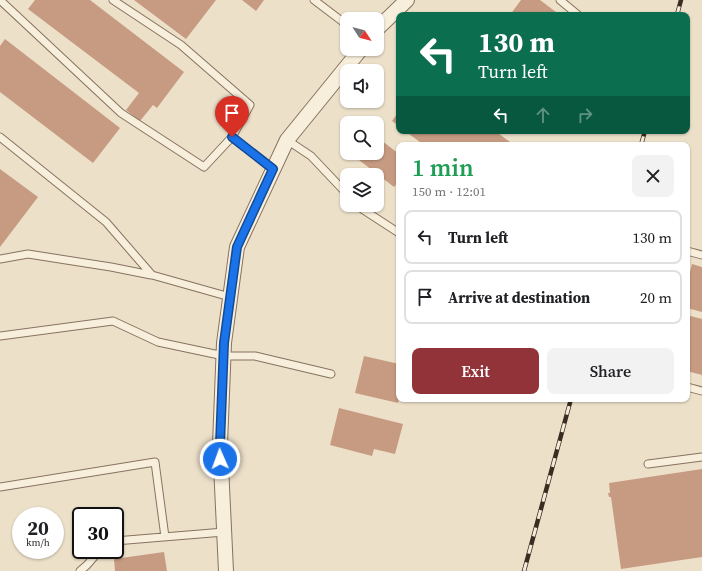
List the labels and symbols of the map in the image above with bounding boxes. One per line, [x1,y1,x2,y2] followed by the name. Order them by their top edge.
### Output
[340,12,384,56] north arrow
[215,96,249,137] pin
[199,438,241,480] position arrow
[72,507,124,559] speed limit sign: 30

